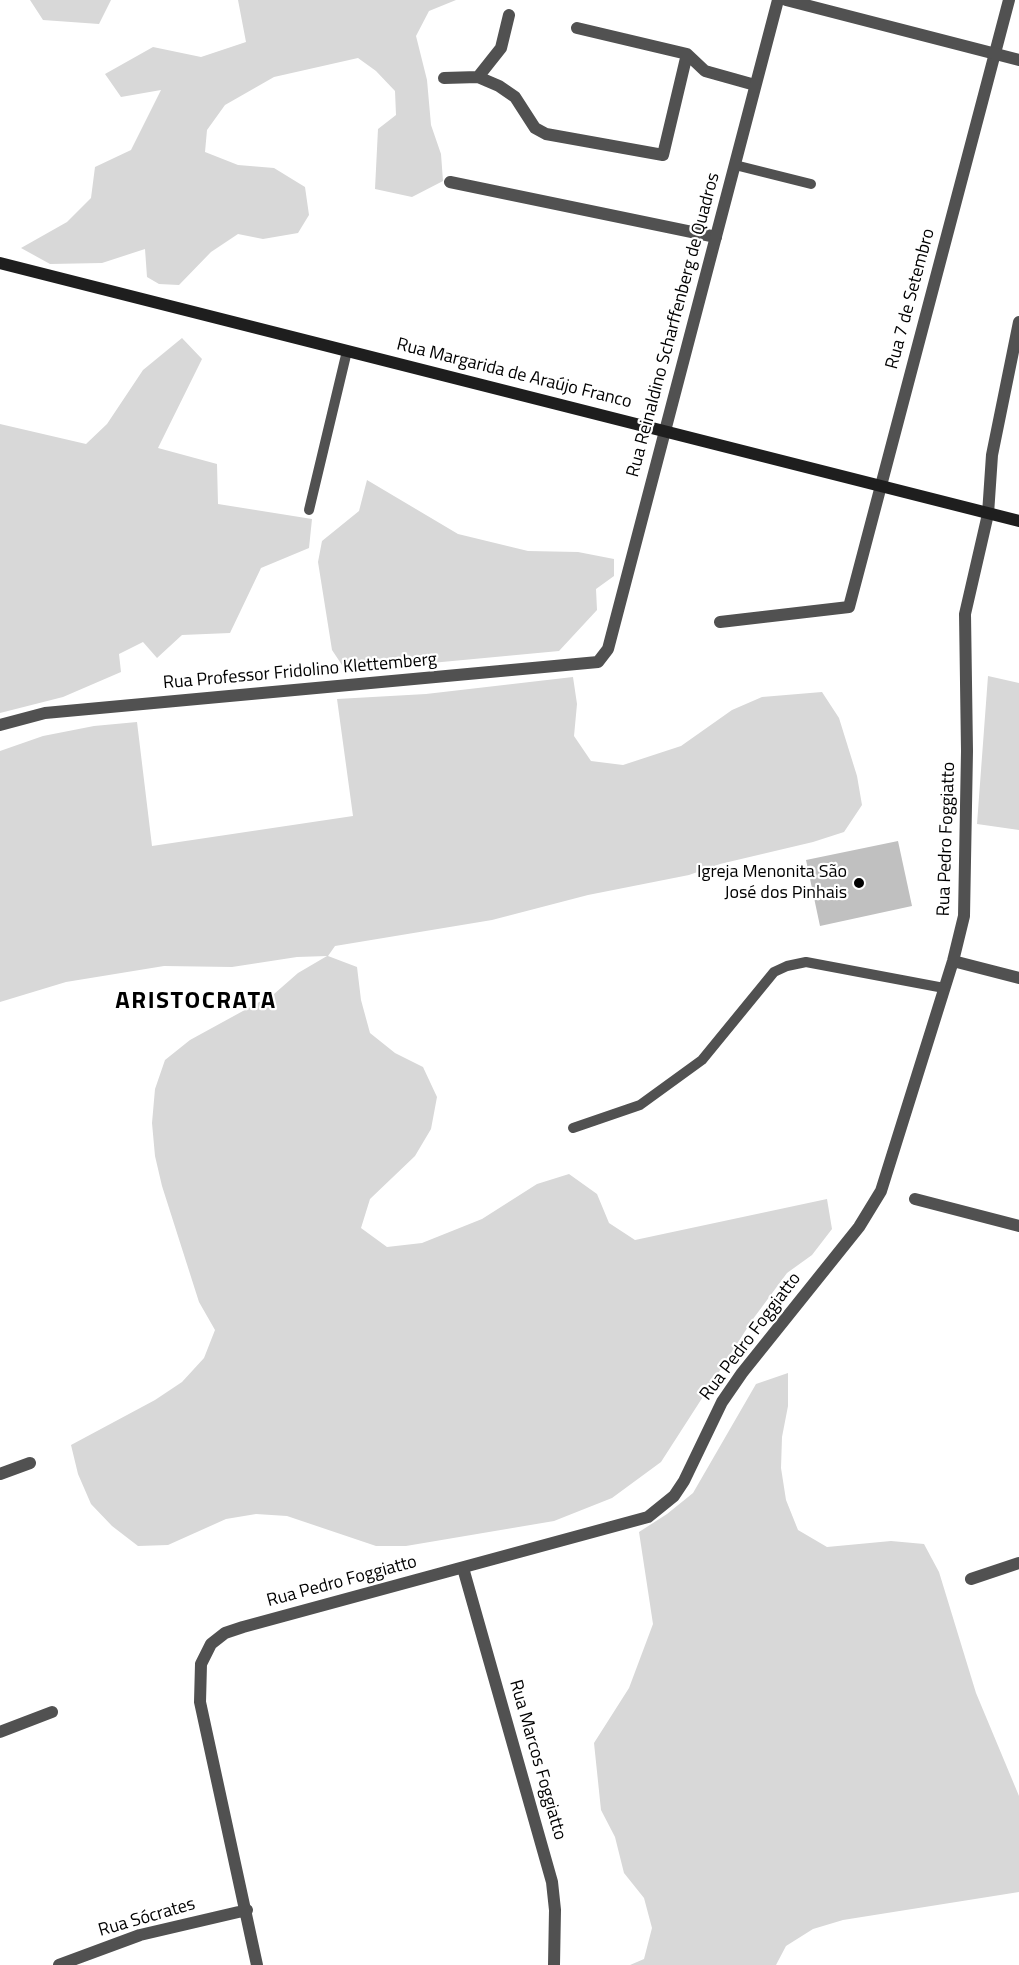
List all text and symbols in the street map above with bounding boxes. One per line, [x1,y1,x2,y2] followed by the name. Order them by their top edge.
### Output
[623,170,725,480] street label: Rua Reinaldino Scharffenberg de Quadros
[882,226,940,372] street label: Rua 7 de Setembro
[394,334,634,414] street label: Rua Margarida de Araújo Franco
[162,649,438,695] street label: Rua Professor Fridolino Klettemberg
[934,761,960,917] street label: Rua Pedro Foggiatto
[697,862,847,904] place label: Igreja Menonita São José dos Pinhais
[852,876,866,890] marker: Igreja Menonita São José dos Pinhais
[115,988,277,1016] district label: ARISTOCRATA
[696,1269,806,1405] street label: Rua Pedro Foggiatto
[265,1552,419,1612] street label: Rua Pedro Foggiatto
[504,1677,570,1843] street label: Rua Marcos Foggiatto
[96,1894,198,1942] street label: Rua Sócrates

